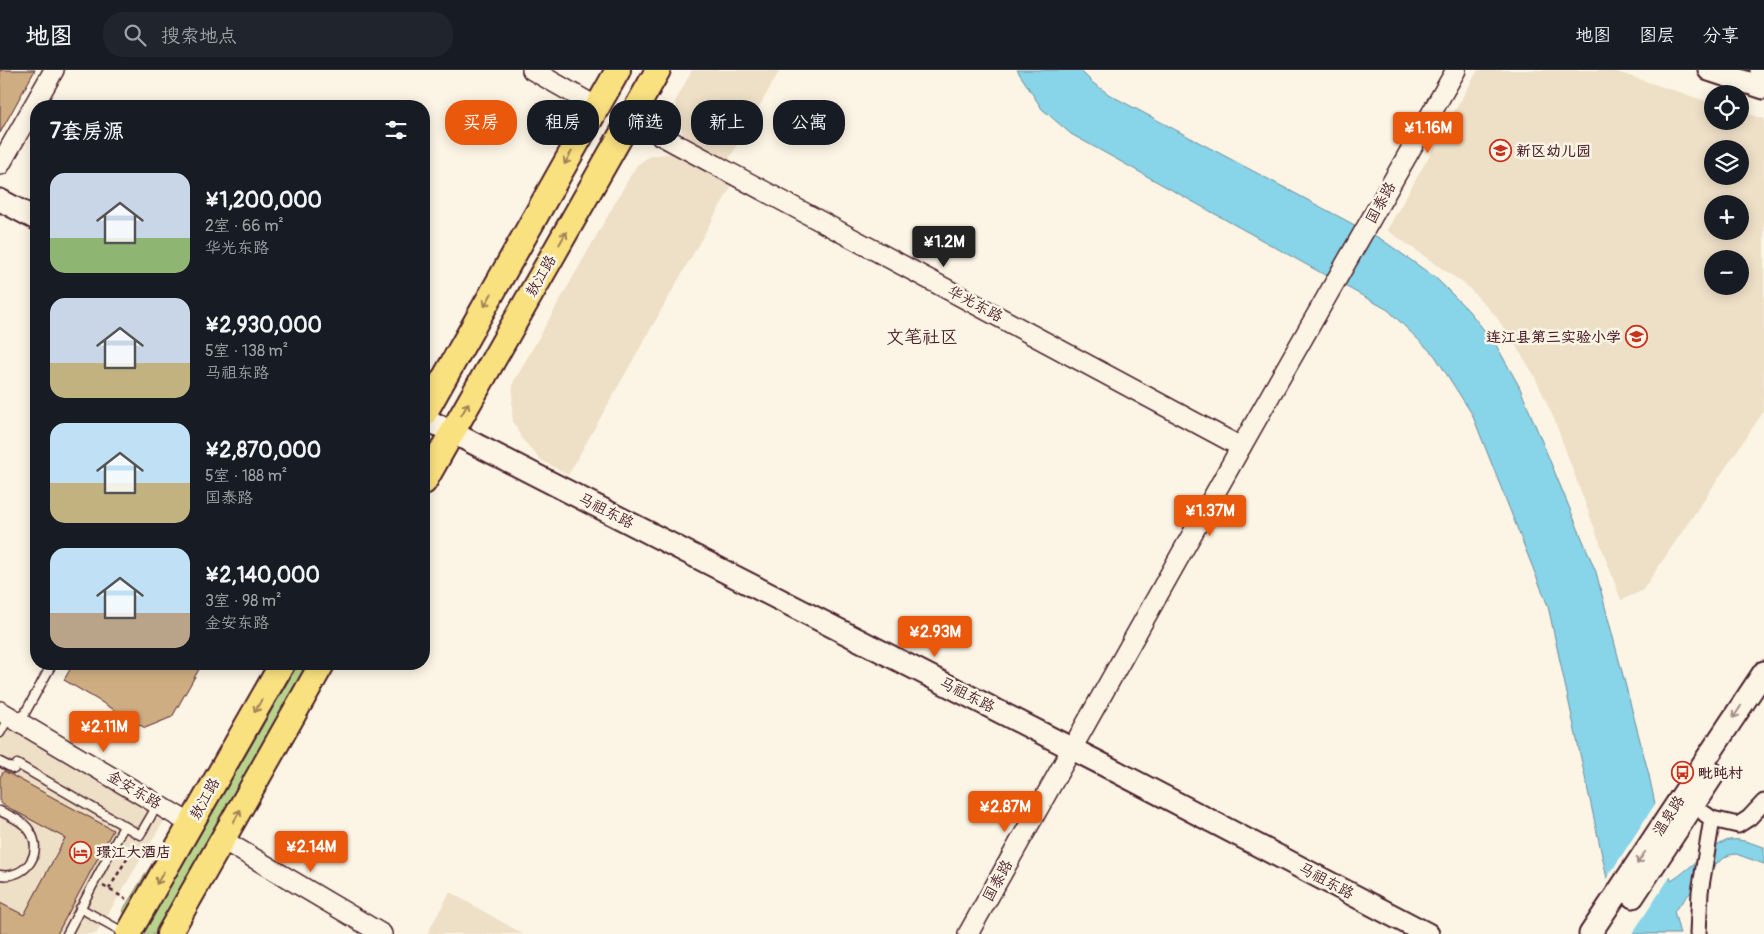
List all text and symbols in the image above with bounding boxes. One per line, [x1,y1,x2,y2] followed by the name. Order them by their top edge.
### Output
[103,12,453,57] search box
[121,21,149,49] icon: search
[25,22,73,51] text: 地图
[161,24,237,48] text: 搜索地点
[1575,24,1611,47] text: 地图
[1639,24,1675,47] text: 图层
[1703,24,1739,47] text: 分享
[1704,85,1749,295] map controls
[1704,85,1749,130] button: locate
[445,100,517,145] chip: 买房
[527,100,599,145] chip: 租房
[609,100,681,145] chip: 筛选
[691,100,763,145] chip: 新上
[773,100,845,145] chip: 公寓
[1387,112,1469,154] pin: ¥1.16M
[382,116,410,144] icon: filters
[50,118,124,145] text: 7套房源
[1404,118,1452,138] text: ¥1.16M
[1488,139,1512,163] school or university icon: 新区幼儿园
[1704,140,1749,185] button: layers
[1516,142,1591,161] place label: 新区幼儿园
[563,150,572,165] one-way arrow
[1362,179,1400,227] street label: 国泰路
[205,187,322,214] text: ¥1,200,000
[90,193,150,253] icon: home
[1704,195,1749,240] button: +
[205,216,284,236] text: 2室 · 66 m²
[909,226,979,268] pin: ¥1.2M
[558,231,568,245] one-way arrow
[923,232,965,252] text: ¥1.2M
[205,238,269,258] text: 华光东路
[1704,250,1749,295] button: −
[522,252,560,300] street label: 敖江路
[944,282,1006,326] street label: 华光东路
[483,292,493,307] one-way arrow
[205,312,322,339] text: ¥2,930,000
[90,318,150,378] icon: home
[1625,325,1649,349] school or university icon: 连江县第三实验小学
[886,326,958,349] district label: 文笔社区
[1486,328,1621,347] place label: 连江县第三实验小学
[205,341,288,361] text: 5室 · 138 m²
[205,363,269,383] text: 马祖东路
[460,403,470,417] one-way arrow
[205,437,321,464] text: ¥2,870,000
[90,443,150,503] icon: home
[205,466,287,486] text: 5室 · 188 m²
[205,488,253,508] text: 国泰路
[575,489,637,533] street label: 马祖东路
[1169,494,1251,537] pin: ¥1.37M
[1185,501,1235,521] text: ¥1.37M
[205,562,320,589] text: ¥2,140,000
[90,568,150,628] icon: home
[205,591,282,611] text: 3室 · 98 m²
[205,613,269,633] text: 金安东路
[894,616,976,658] pin: ¥2.93M
[909,622,961,642] text: ¥2.93M
[936,673,998,717] street label: 马祖东路
[252,699,262,713] one-way arrow
[1732,705,1742,719] one-way arrow
[63,710,145,753] pin: ¥2.11M
[80,717,128,737] text: ¥2.11M
[1670,761,1694,785] bus stop icon: 毗旽村
[1698,764,1743,783] place label: 毗旽村
[103,766,165,814] street label: 金安东路
[186,775,224,823] street label: 敖江路
[964,790,1046,833] pin: ¥2.87M
[1649,792,1689,840] street label: 温泉路
[979,797,1031,817] text: ¥2.87M
[232,809,242,823] one-way arrow
[270,830,352,873] pin: ¥2.14M
[286,837,336,857] text: ¥2.14M
[68,840,92,864] hotel icon: 璟江大酒店
[96,843,171,862] place label: 璟江大酒店
[1636,850,1646,864] one-way arrow
[979,857,1017,905] street label: 国泰路
[1295,859,1357,903] street label: 马祖东路
[155,870,165,885] one-way arrow

